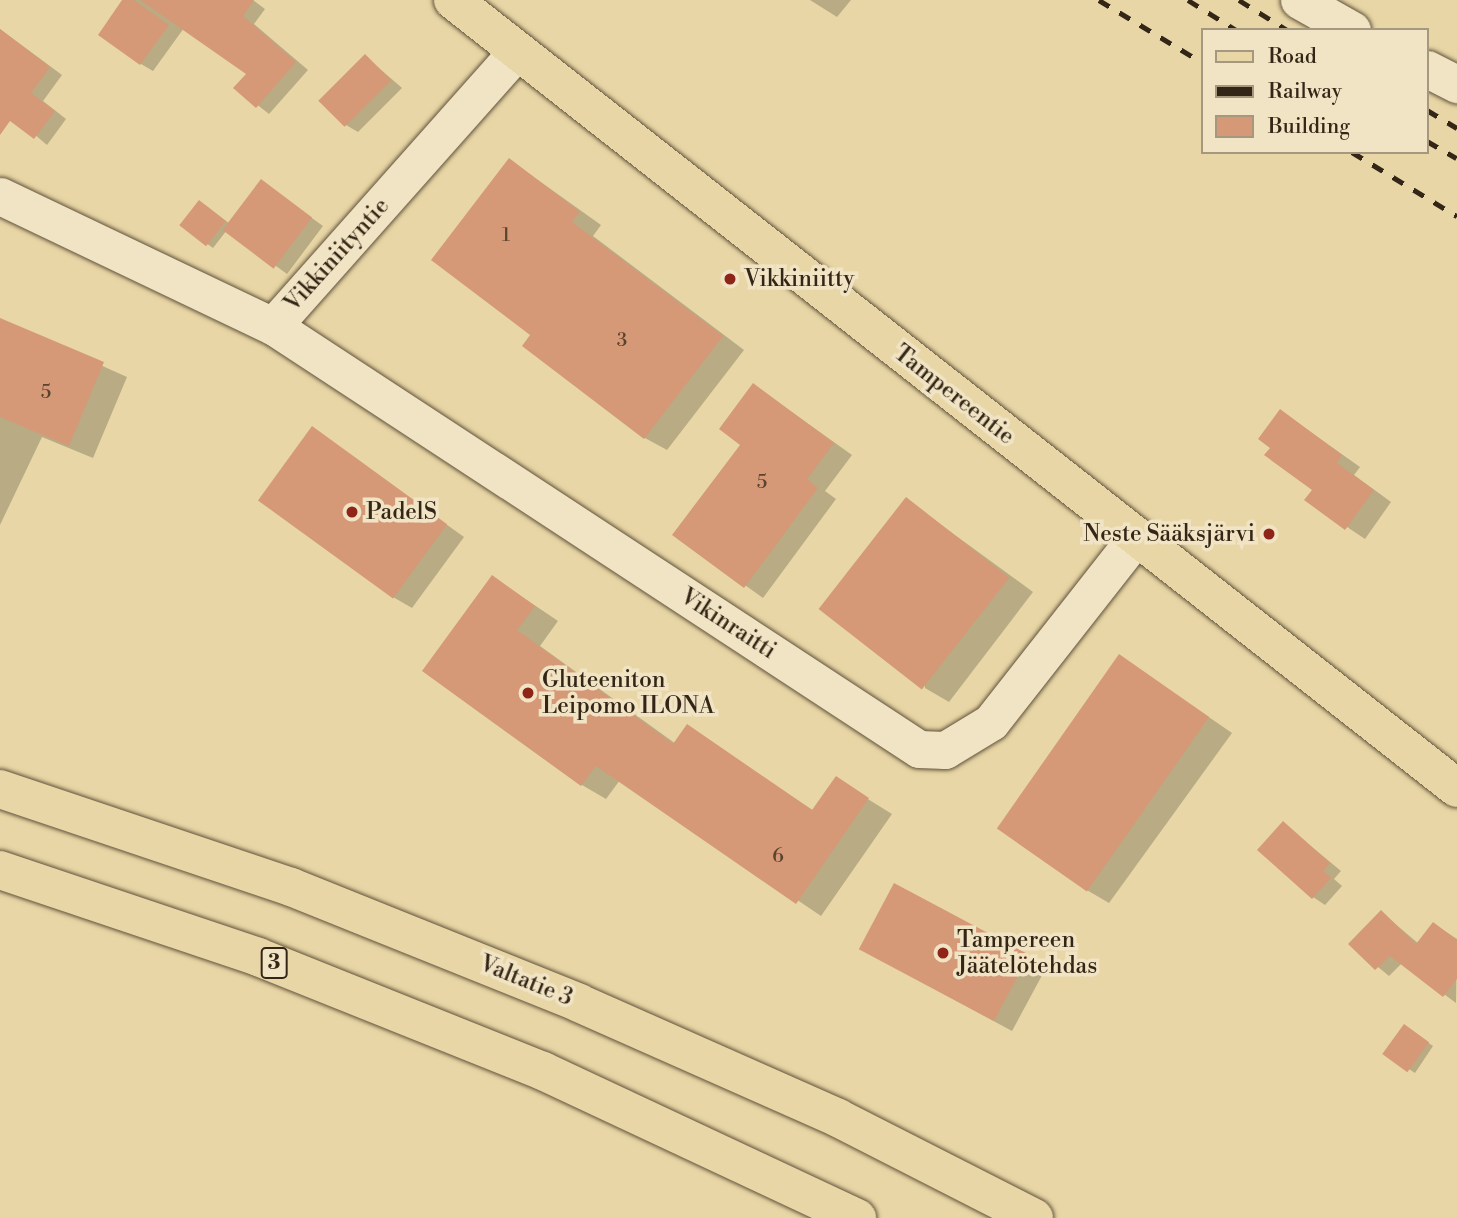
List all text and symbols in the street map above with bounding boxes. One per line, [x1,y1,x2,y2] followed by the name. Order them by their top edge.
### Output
[1202,28,1429,154] legend
[1268,44,1317,70] text: Road
[1268,79,1342,105] text: Railway
[1268,114,1350,140] text: Building
[279,193,395,317] street label: Vikkiniityntie
[502,225,510,247] house number: 1
[744,265,854,293] place label: Vikkiniitty
[722,271,738,287] marker: Vikkiniitty
[617,330,627,352] house number: 3
[888,339,1020,451] street label: Tampereentie
[41,382,51,404] house number: 5
[757,472,767,494] house number: 5
[366,498,437,526] place label: PadelS
[344,504,360,520] marker: PadelS
[1083,520,1255,548] place label: Neste Sääksjärvi
[1261,526,1277,542] marker: Neste Sääksjärvi
[675,583,781,665] street label: Vikinraitti
[542,666,715,720] place label: Gluteeniton Leipomo ILONA
[520,685,536,701] marker: Gluteeniton Leipomo ILONA
[772,846,784,868] house number: 6
[957,926,1097,980] place label: Tampereen Jäätelötehdas
[935,945,951,961] marker: Tampereen Jäätelötehdas
[260,946,288,981] road number: 3
[475,950,577,1012] street label: Valtatie 3

